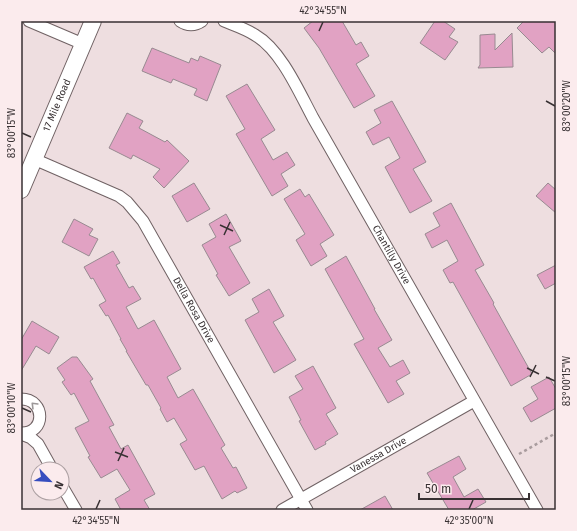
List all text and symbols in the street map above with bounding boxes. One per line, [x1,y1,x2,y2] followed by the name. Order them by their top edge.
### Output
[299,5,347,17] text: 42°34'55"N
[41,77,74,134] street label: 17 Mile Road
[561,79,573,132] text: 83°00'20"W
[6,107,18,158] text: 83°00'15"W
[370,223,413,286] street label: Chantilly Drive
[170,275,217,345] street label: Della Rosa Drive
[561,355,573,406] text: 83°00'15"W
[6,382,18,434] text: 83°00'10"W
[31,402,39,410] one-way arrow
[348,434,409,476] street label: Vanessa Drive
[30,461,70,501] north arrow
[419,475,529,501] scale bar
[51,479,66,491] text: N
[425,482,451,496] text: 50 m
[72,515,120,527] text: 42°34'55"N
[445,515,493,527] text: 42°35'00"N

